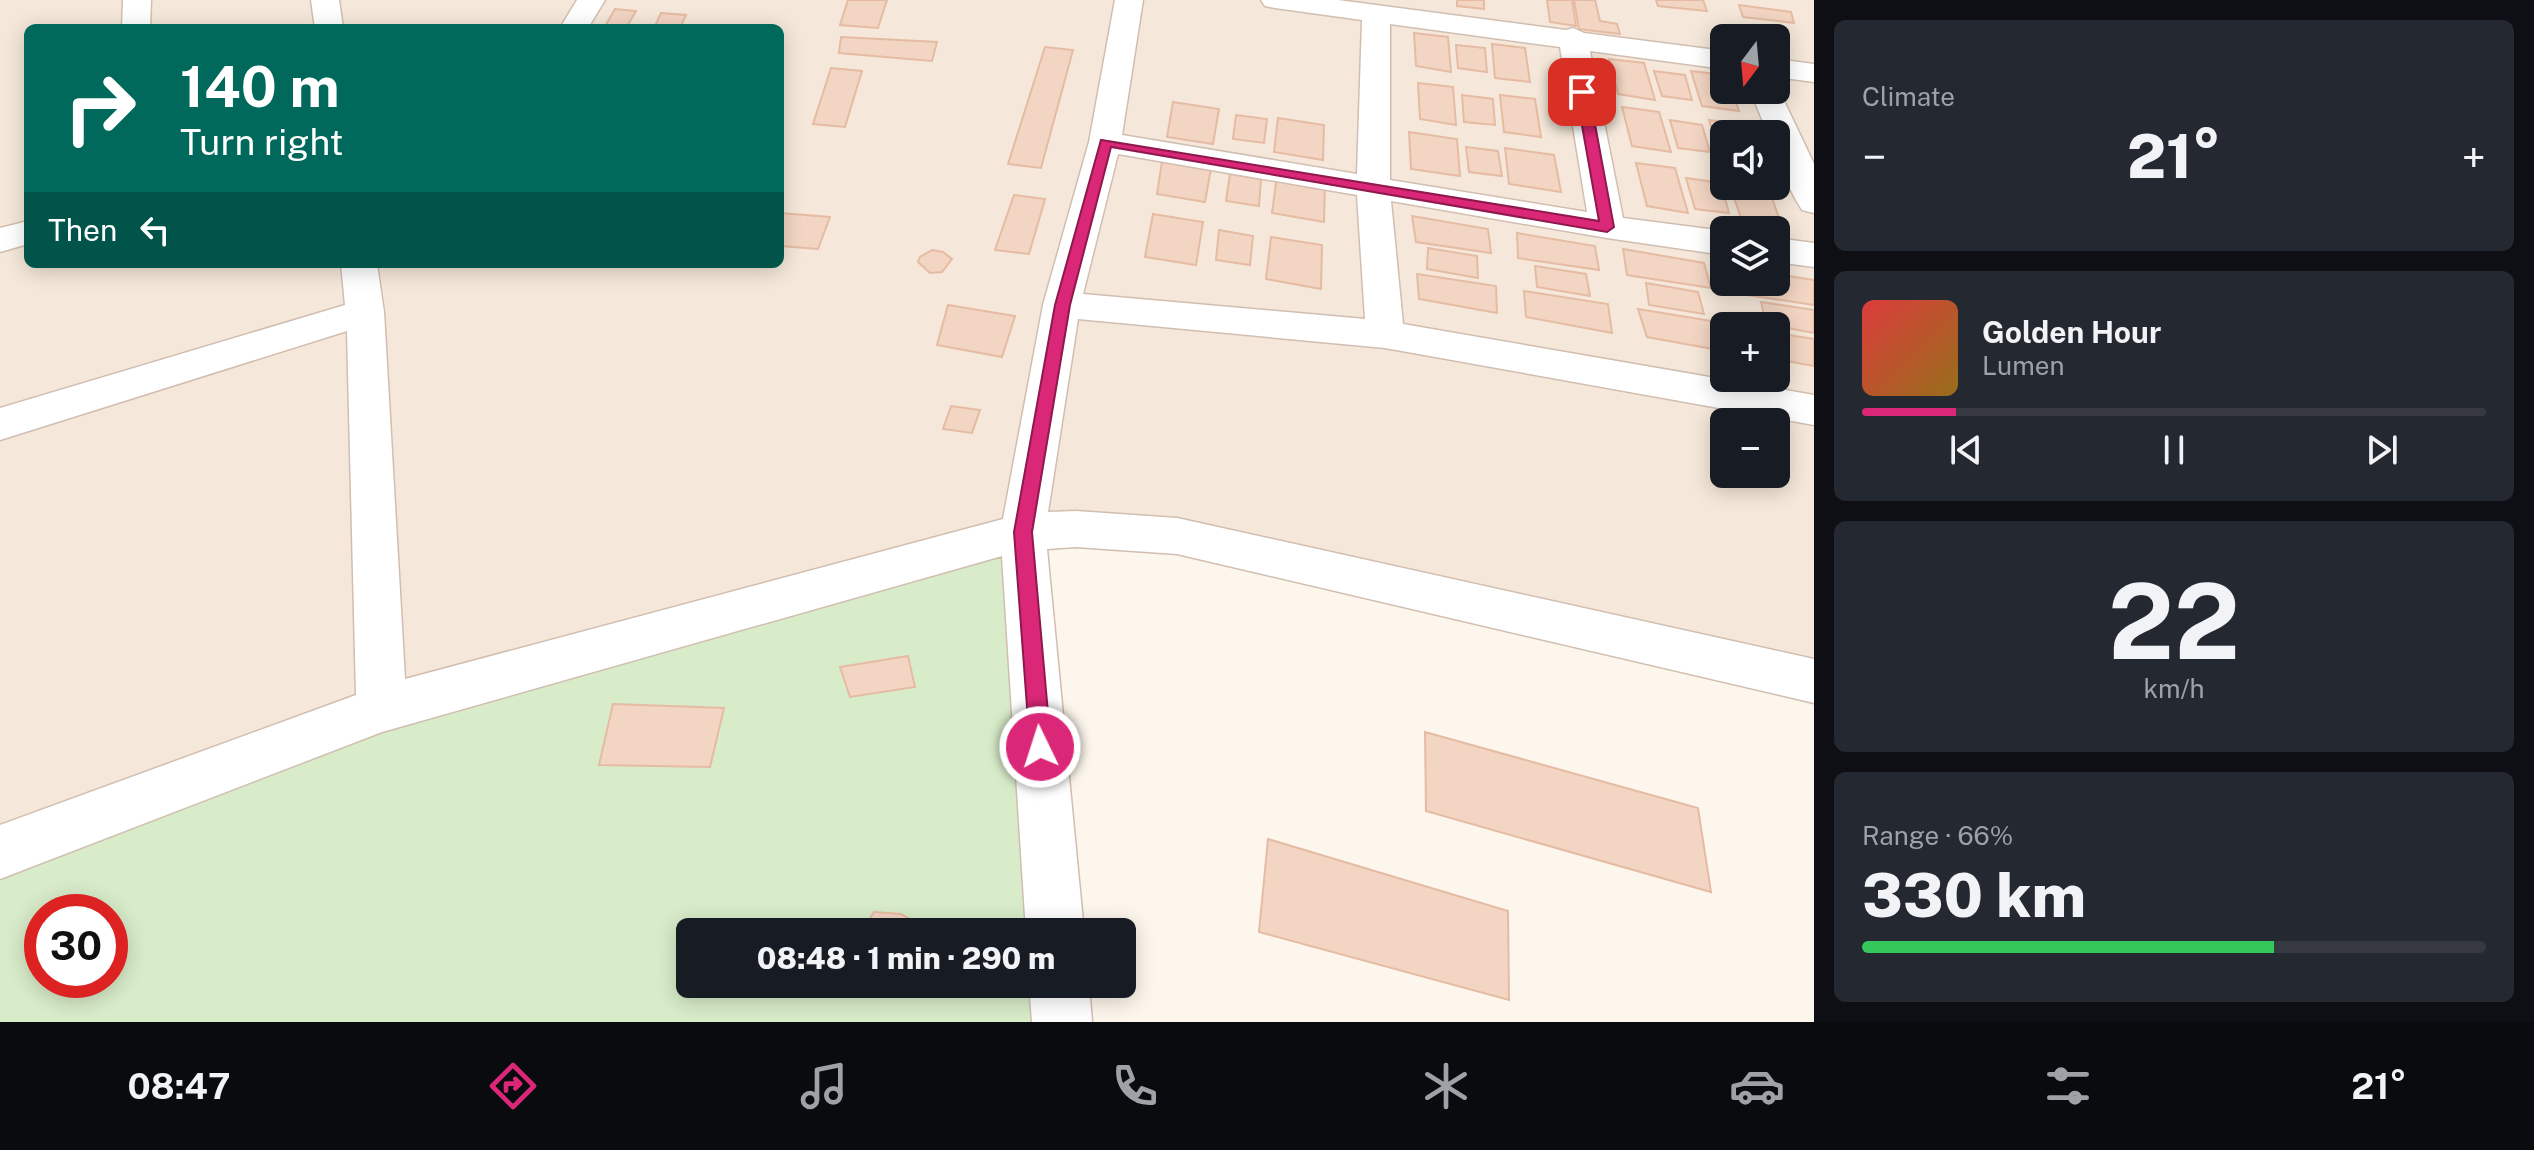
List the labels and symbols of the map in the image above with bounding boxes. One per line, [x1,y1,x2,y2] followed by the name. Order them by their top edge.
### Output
[1710,24,1790,104] north arrow
[1548,58,1616,126] pin
[998,705,1082,789] position arrow
[24,894,128,998] speed limit sign: 30

